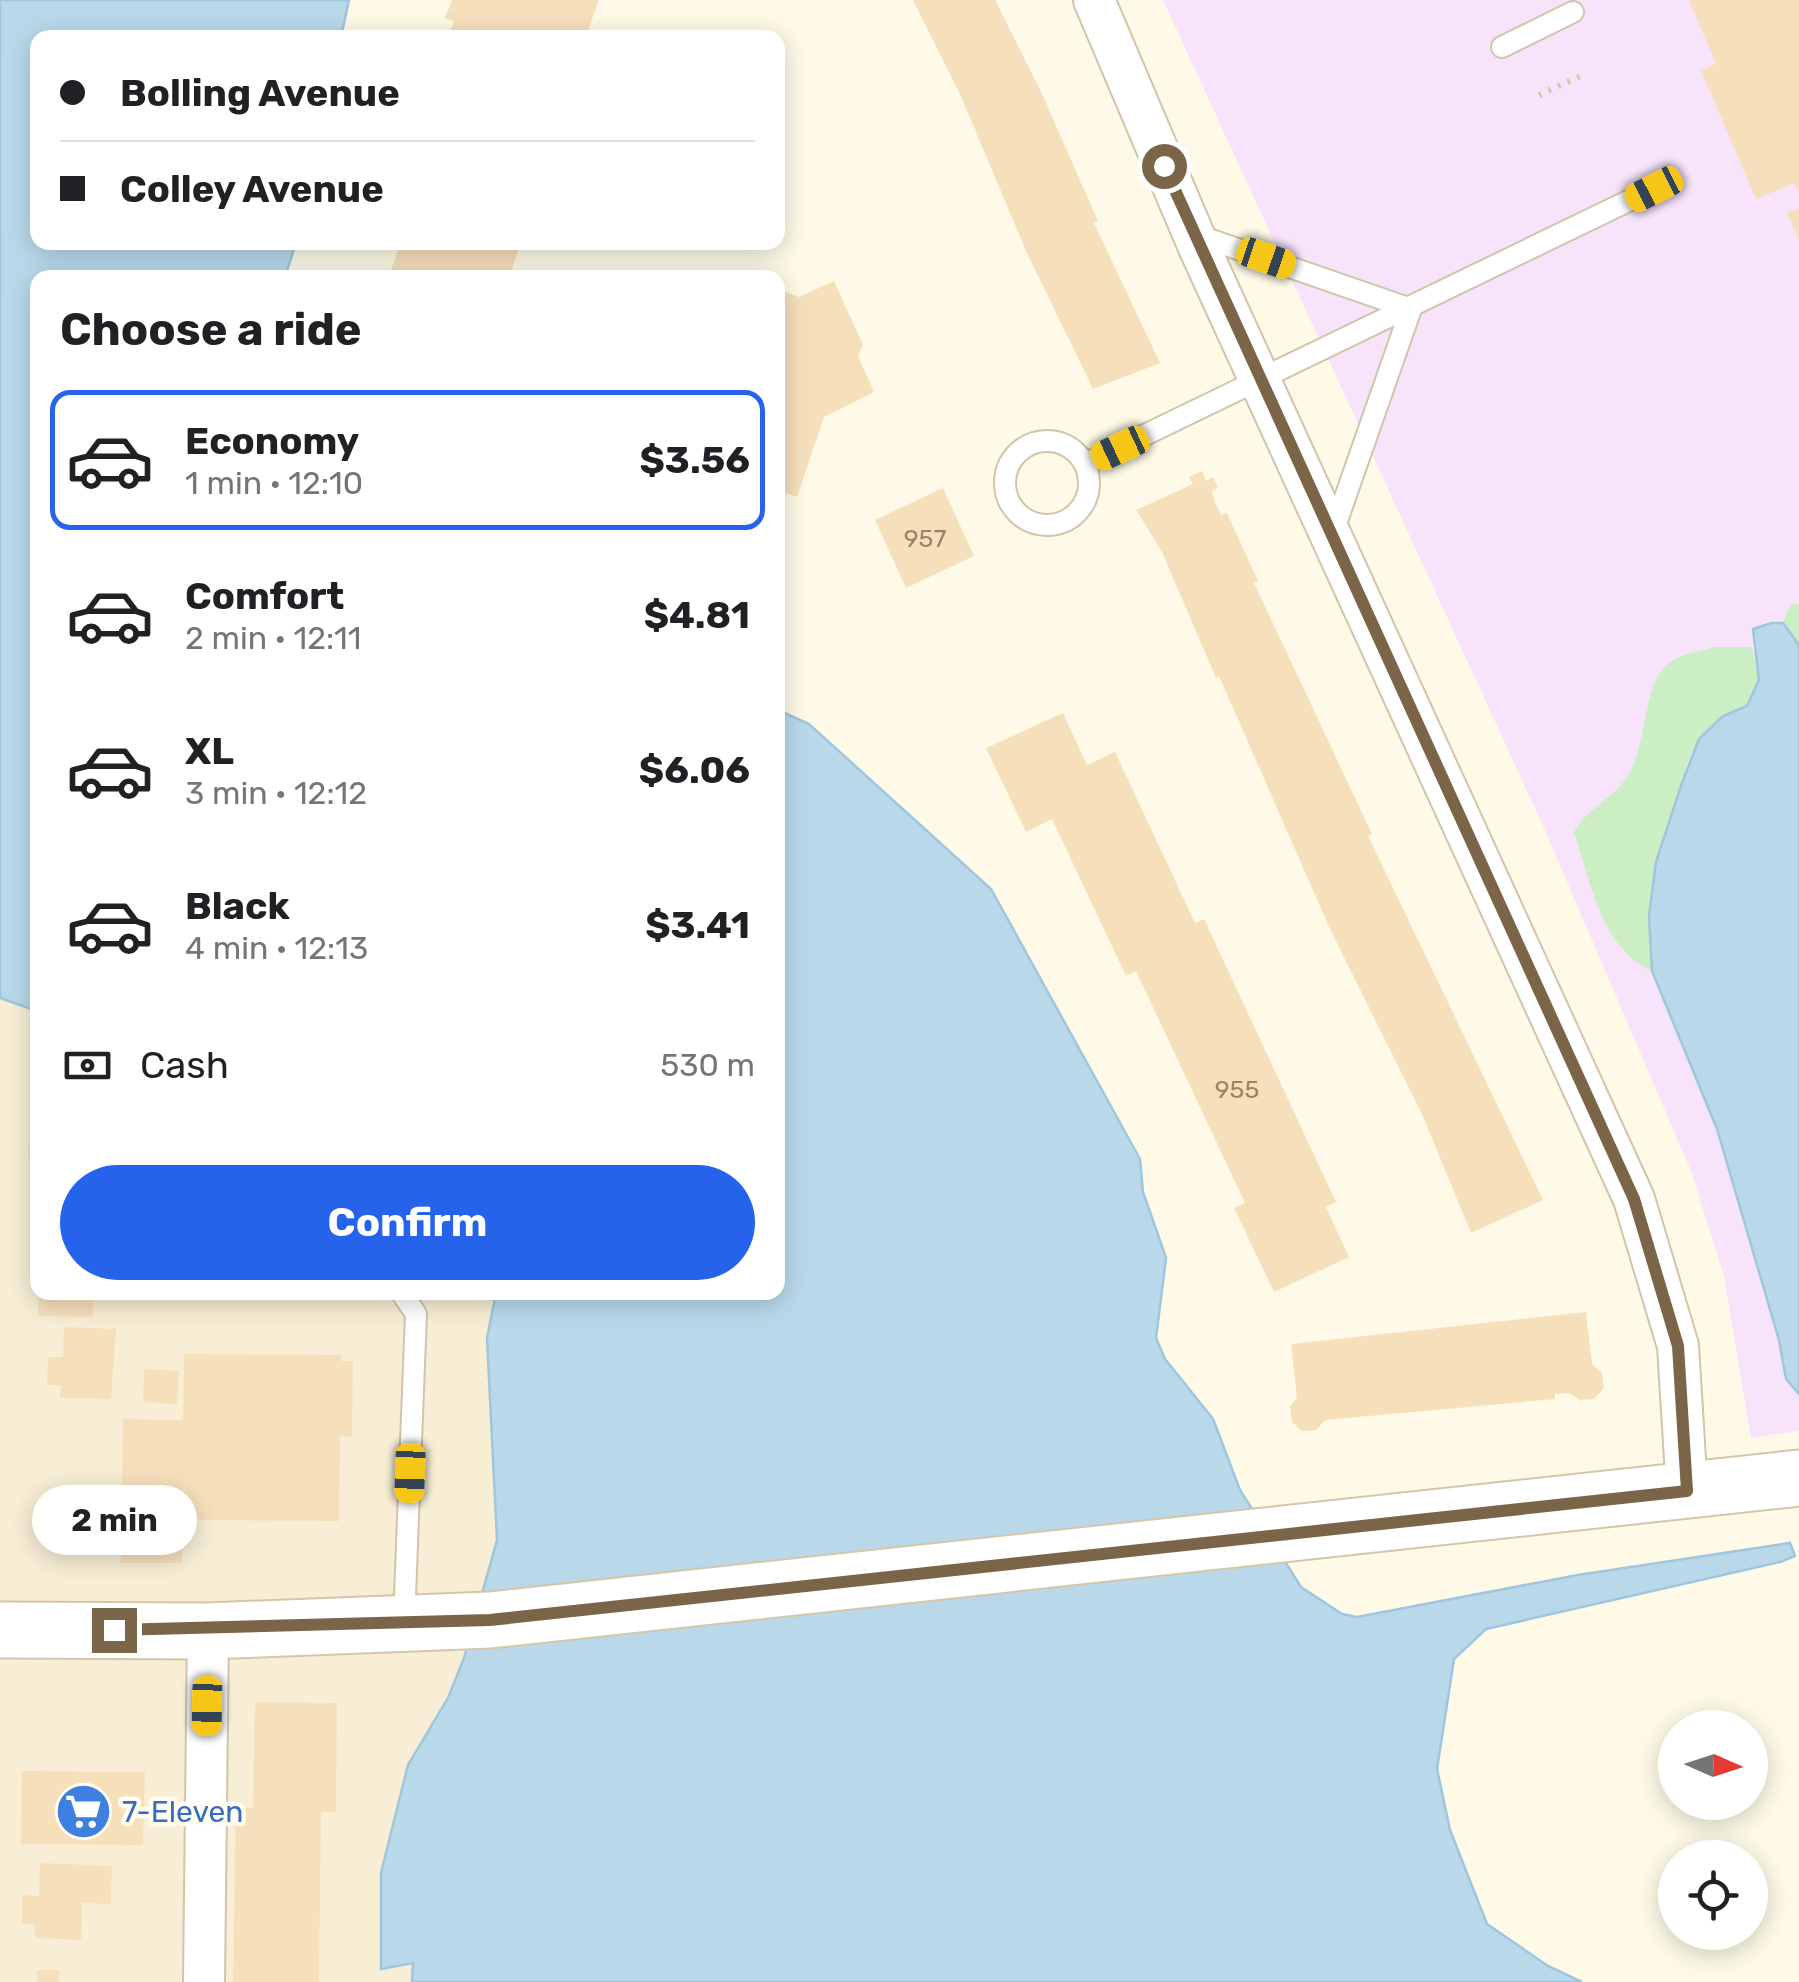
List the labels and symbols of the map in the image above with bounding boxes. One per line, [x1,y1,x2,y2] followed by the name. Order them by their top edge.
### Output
[1142,144,1187,189] route start
[1620,162,1688,216] car
[1233,234,1299,282] car
[1086,422,1154,474] car
[904,524,946,553] house number: 957
[1215,1075,1259,1104] house number: 955
[394,1442,426,1504] car
[32,1485,196,1555] callout: 2 min
[92,1608,137,1653] route end
[191,1676,223,1736] car
[1658,1710,1768,1820] north arrow
[53,1782,113,1842] supermarket icon: 7-Eleven
[122,1794,243,1830] place label: 7-Eleven

